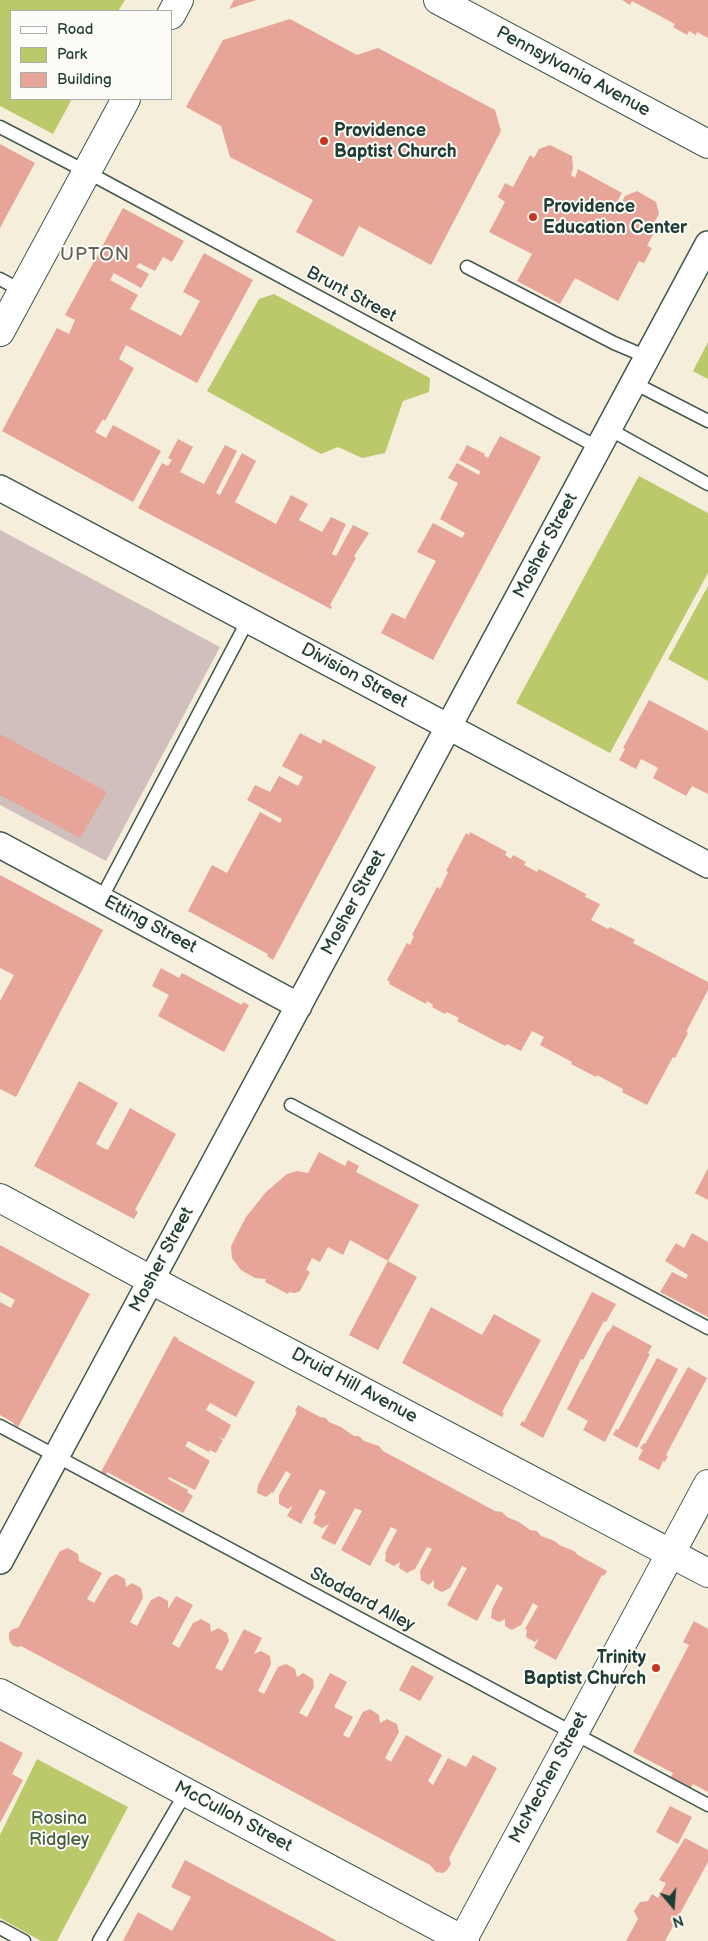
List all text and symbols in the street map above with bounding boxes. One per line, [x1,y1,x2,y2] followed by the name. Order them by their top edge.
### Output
[10,10,172,100] legend
[57,20,93,39] text: Road
[492,22,654,122] street label: Pennsylvania Avenue
[57,45,87,64] text: Park
[57,70,112,89] text: Building
[334,120,457,162] place label: Providence Baptist Church
[318,135,330,147] marker: Providence Baptist Church
[543,196,687,238] place label: Providence Education Center
[527,211,539,223] marker: Providence Education Center
[59,244,131,266] district label: UPTON
[302,262,400,328] street label: Brunt Street
[509,490,583,602] street label: Mosher Street
[297,639,411,713] street label: Division Street
[317,847,391,959] street label: Mosher Street
[100,892,200,958] street label: Etting Street
[125,1204,199,1316] street label: Mosher Street
[287,1344,421,1428] street label: Druid Hill Avenue
[306,1563,418,1637] street label: Stoddard Alley
[523,1647,646,1690] place label: Trinity Baptist Church
[650,1662,662,1674] marker: Trinity Baptist Church
[505,1708,593,1848] street label: McMechen Street
[170,1777,296,1857] street label: McCulloh Street
[29,1808,89,1850] park label: Rosina Ridgley
[648,1881,698,1931] north arrow
[670,1911,685,1930] text: N

